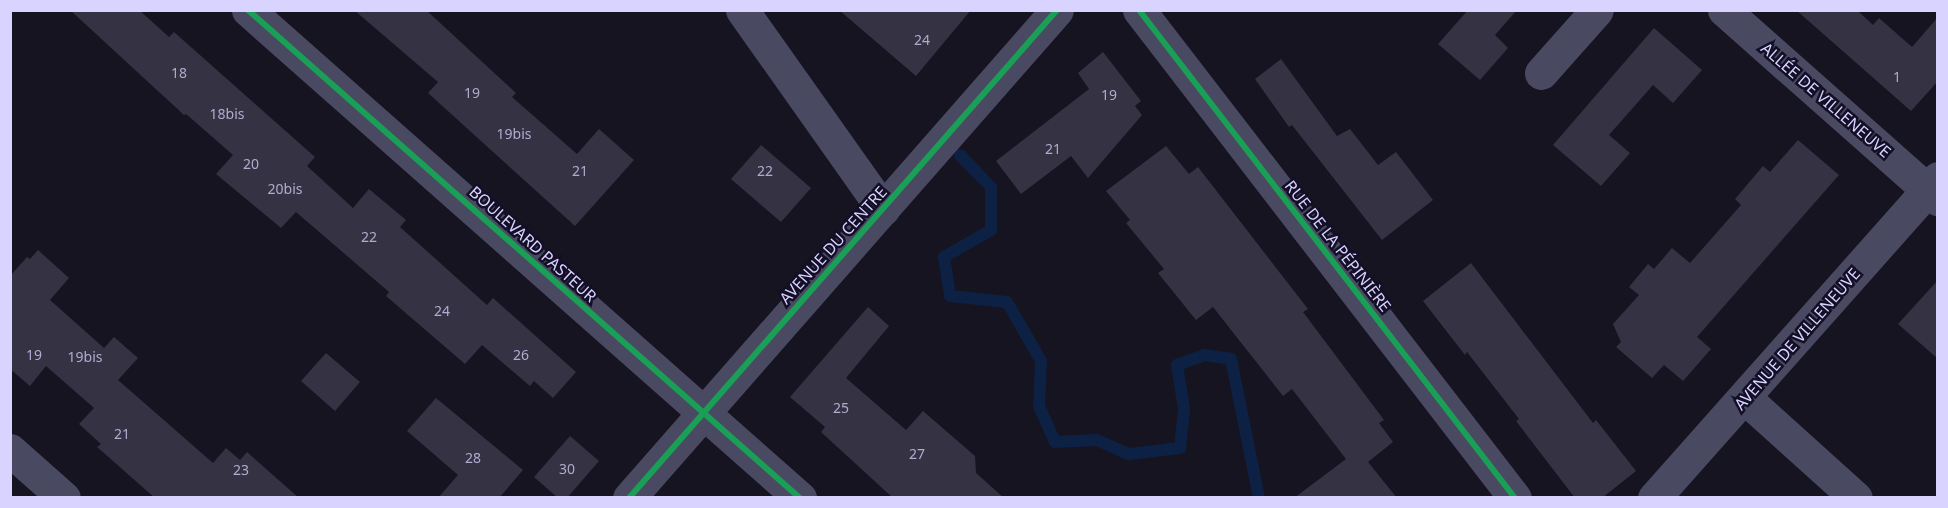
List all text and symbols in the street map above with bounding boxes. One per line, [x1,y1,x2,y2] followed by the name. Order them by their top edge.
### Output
[914,32,930,48] house number: 24
[1757,38,1895,162] street label: ALLÉE DE VILLENEUVE
[171,65,187,81] house number: 18
[1893,69,1901,85] house number: 1
[464,85,480,101] house number: 19
[1101,87,1117,103] house number: 19
[210,106,244,122] house number: 18bis
[497,126,531,142] house number: 19bis
[1045,141,1061,157] house number: 21
[243,156,259,172] house number: 20
[572,163,588,179] house number: 21
[757,163,773,179] house number: 22
[1281,177,1395,315] street label: RUE DE LA PÉPINIÈRE
[268,181,302,197] house number: 20bis
[466,182,600,306] street label: BOULEVARD PASTEUR
[775,182,891,308] street label: AVENUE DU CENTRE
[361,229,377,245] house number: 22
[1730,264,1864,414] street label: AVENUE DE VILLENEUVE
[434,303,450,319] house number: 24
[26,347,42,363] house number: 19
[513,347,529,363] house number: 26
[68,349,102,365] house number: 19bis
[833,400,849,416] house number: 25
[114,426,130,442] house number: 21
[909,446,925,462] house number: 27
[465,450,481,466] house number: 28
[559,461,575,477] house number: 30
[233,462,249,478] house number: 23

